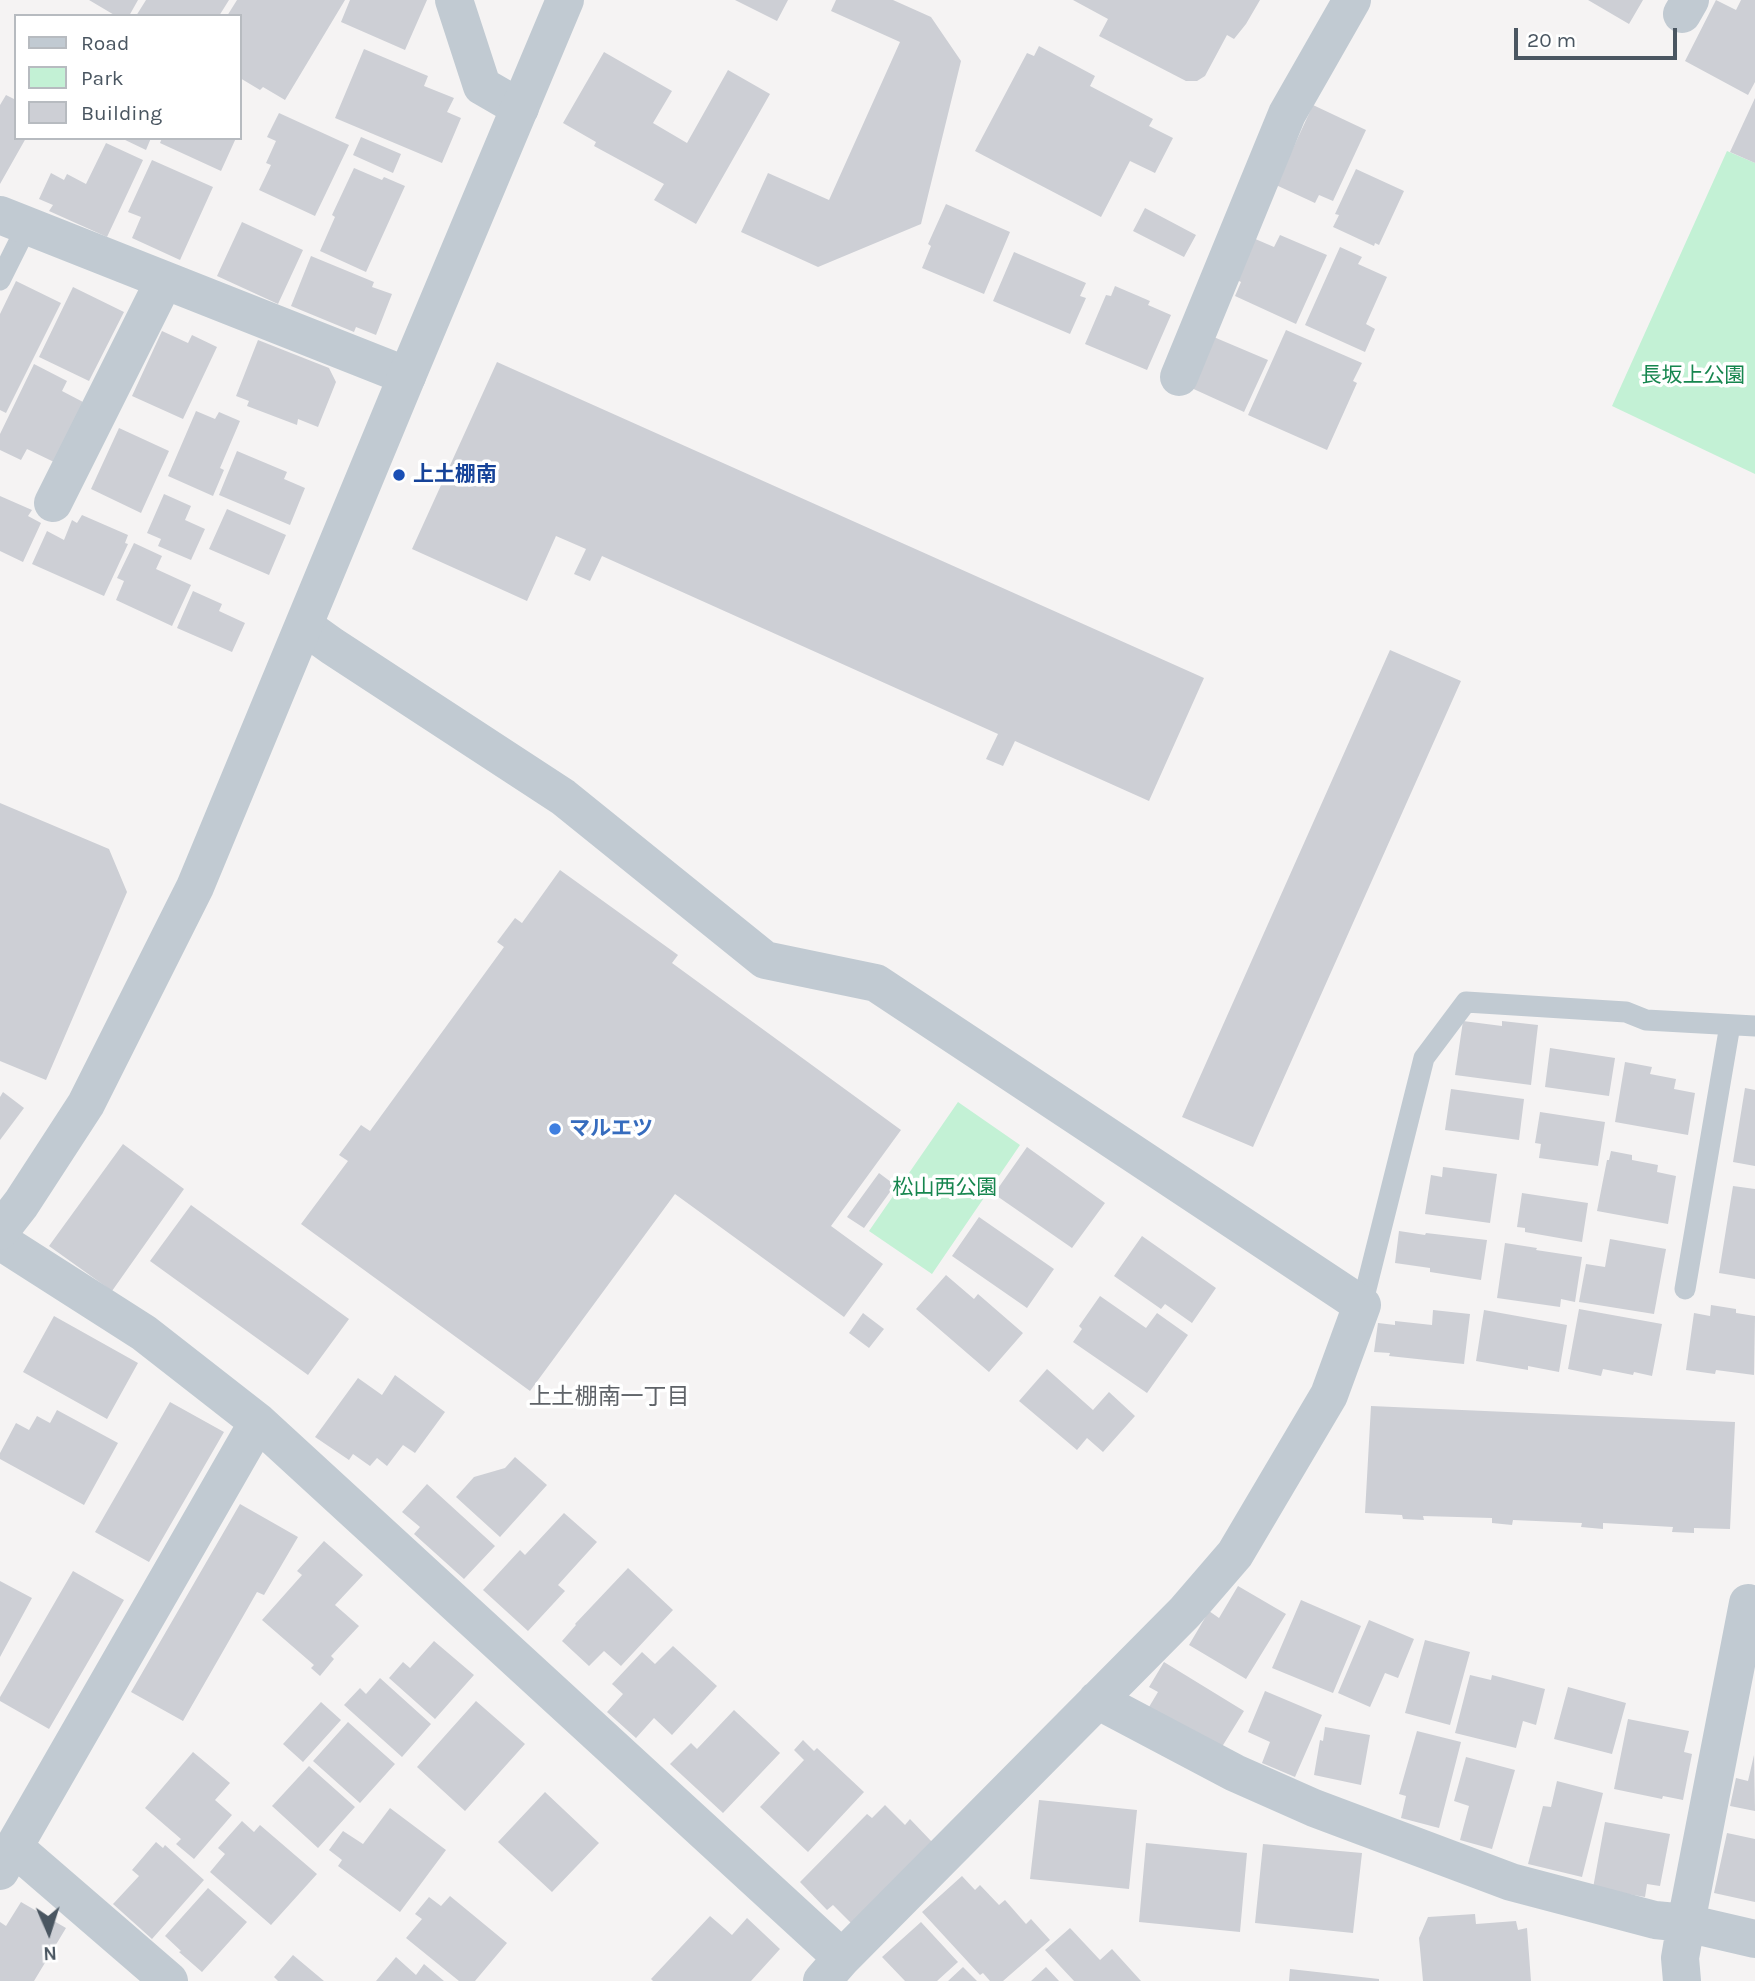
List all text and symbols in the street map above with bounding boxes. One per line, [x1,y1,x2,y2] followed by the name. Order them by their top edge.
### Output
[14,14,242,140] legend
[1517,14,1680,58] scale bar
[1527,28,1576,52] text: 20 m
[81,31,129,55] text: Road
[81,66,124,90] text: Park
[81,101,162,125] text: Building
[1641,363,1745,389] park label: 長坂上公園
[413,462,497,488] place label: 上土棚南
[391,467,407,483] marker: 上土棚南
[569,1116,653,1142] place label: マルエツ
[547,1121,563,1137] marker: マルエツ
[893,1175,997,1201] park label: 松山西公園
[529,1383,689,1411] district label: 上土棚南一丁目
[14,1897,84,1967] north arrow
[43,1942,57,1964] text: N

